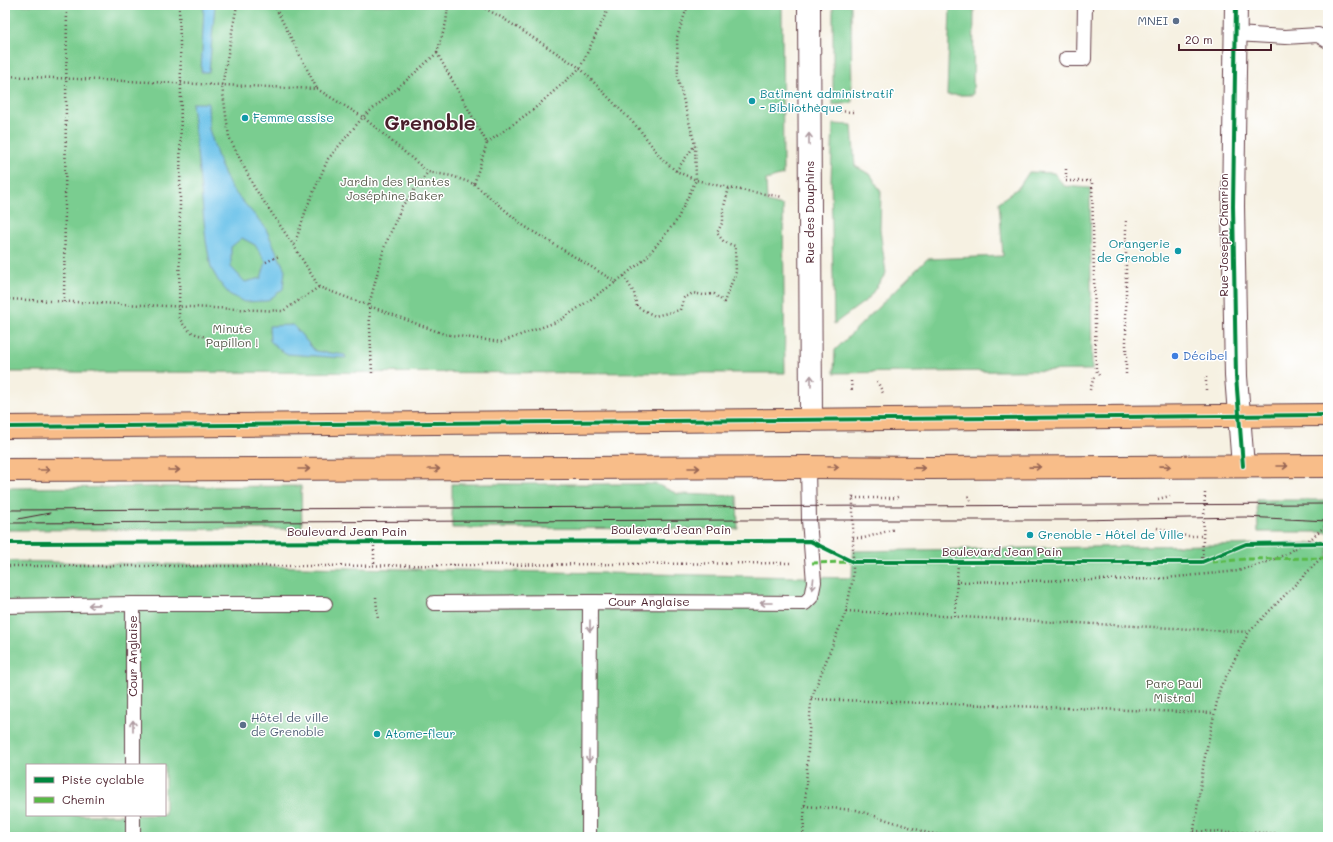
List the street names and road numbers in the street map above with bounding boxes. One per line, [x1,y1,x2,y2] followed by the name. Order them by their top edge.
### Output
[801,160,817,263] street label: Rue des Dauphins
[1215,173,1231,297] street label: Rue Joseph Chanrion
[611,521,731,537] street label: Boulevard Jean Pain
[287,523,407,539] street label: Boulevard Jean Pain
[942,543,1062,559] street label: Boulevard Jean Pain
[608,593,690,609] street label: Cour Anglaise
[124,615,140,697] street label: Cour Anglaise

